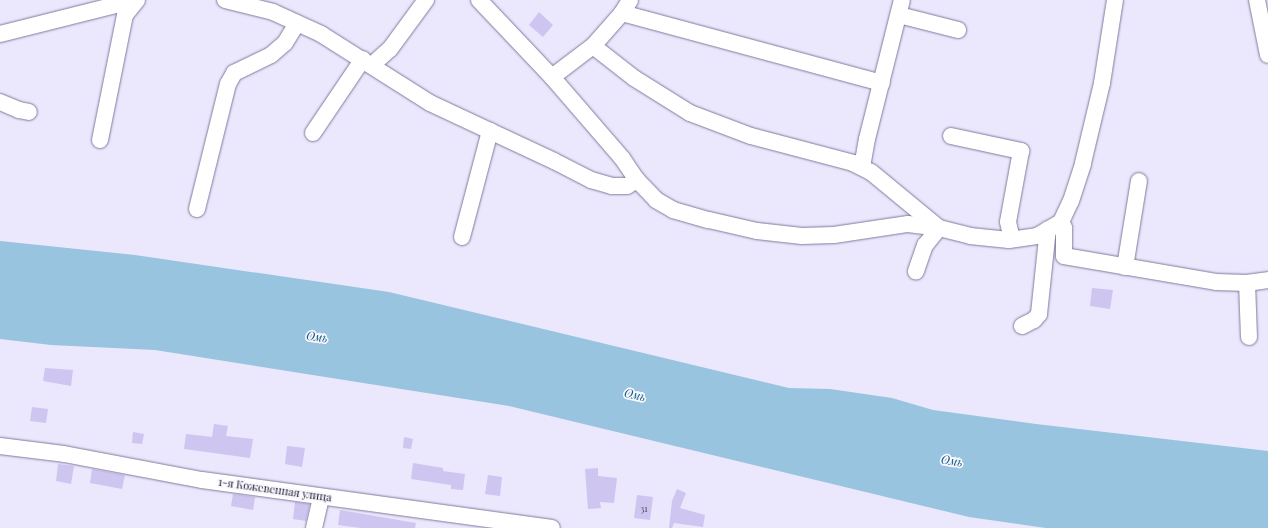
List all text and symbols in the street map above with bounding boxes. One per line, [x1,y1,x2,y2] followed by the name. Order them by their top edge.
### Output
[305,328,329,346] water label: Омь
[623,386,647,404] water label: Омь
[940,452,964,470] water label: Омь
[217,475,333,505] street label: 1-я Кожевенная улица
[640,503,648,513] house number: 31

